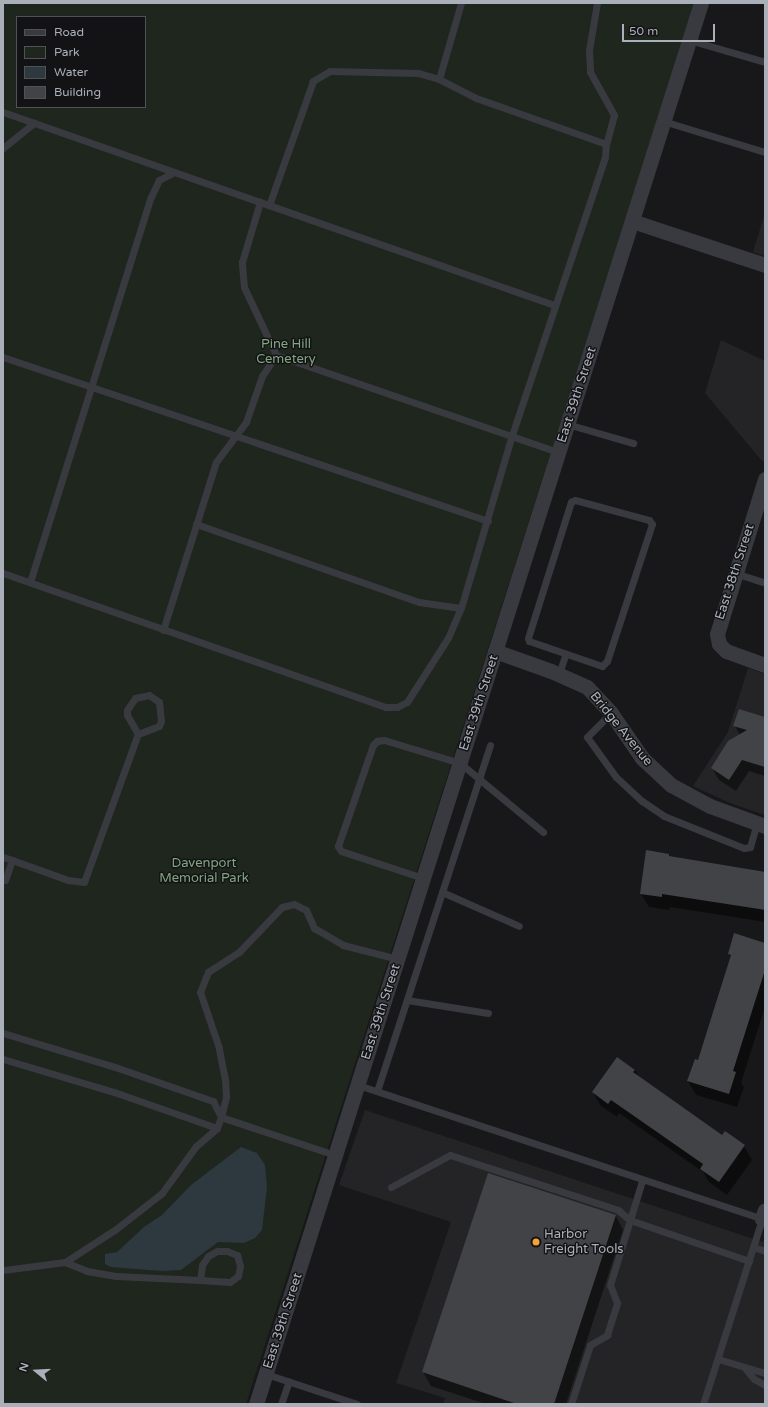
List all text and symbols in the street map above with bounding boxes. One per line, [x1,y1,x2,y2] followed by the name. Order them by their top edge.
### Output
[16,16,146,108] legend
[624,16,717,42] scale bar
[629,24,658,38] text: 50 m
[54,25,84,39] text: Road
[54,45,80,59] text: Park
[54,65,88,79] text: Water
[54,85,101,99] text: Building
[256,337,316,368] park label: Pine Hill Cemetery
[554,345,600,445] street label: East 39th Street
[712,522,758,622] street label: East 38th Street
[456,653,502,753] street label: East 39th Street
[586,689,656,769] street label: Bridge Avenue
[159,856,249,887] park label: Davenport Memorial Park
[358,962,404,1062] street label: East 39th Street
[544,1227,624,1258] place label: Harbor Freight Tools
[531,1237,541,1247] marker: Harbor Freight Tools
[260,1271,306,1371] street label: East 39th Street
[16,1351,56,1391] north arrow
[17,1361,32,1373] text: N

